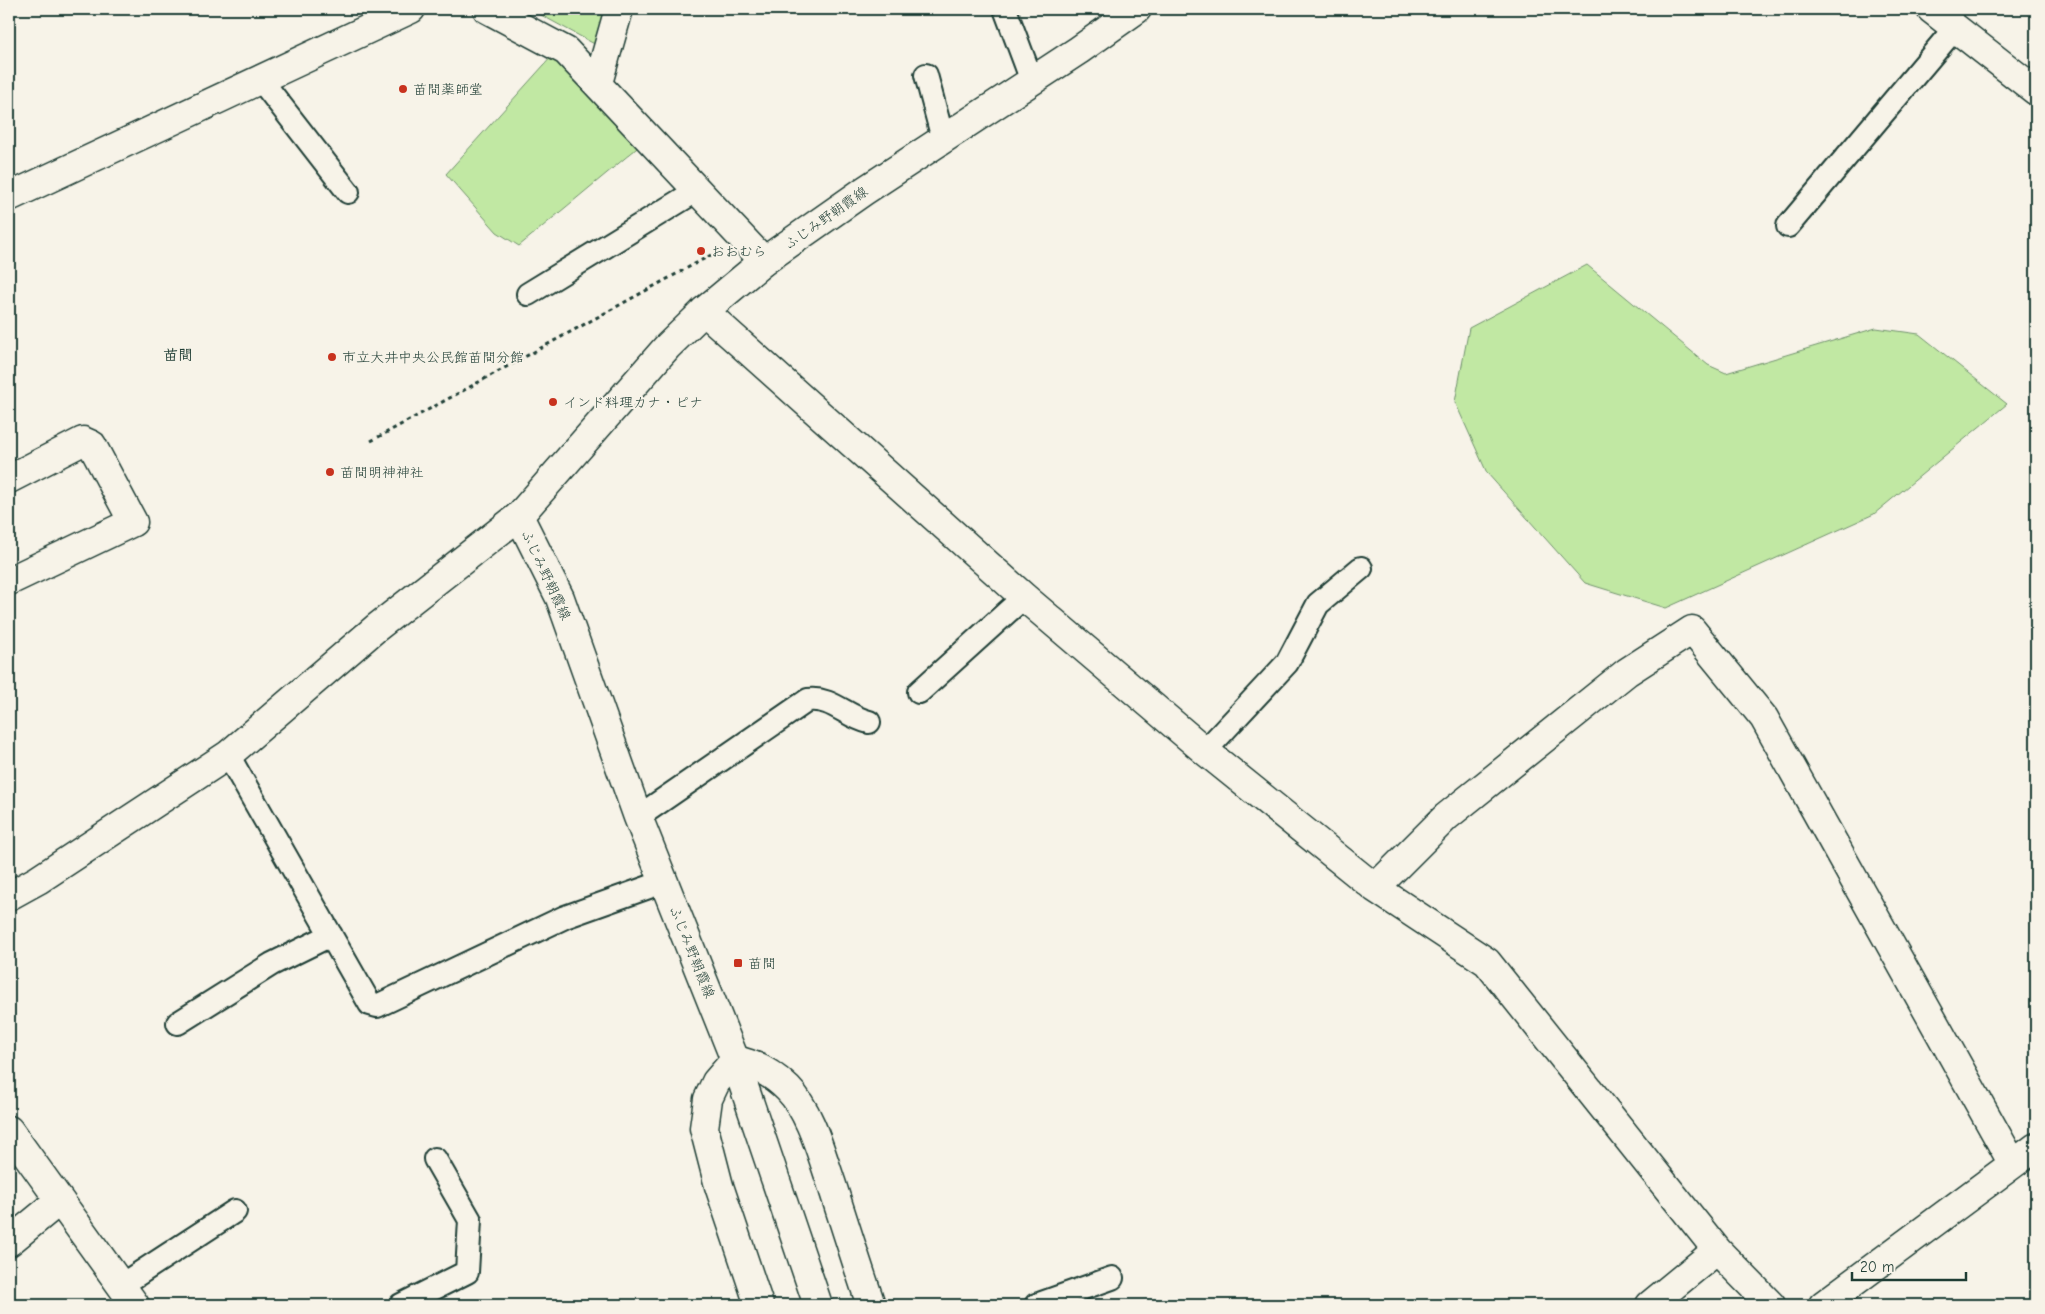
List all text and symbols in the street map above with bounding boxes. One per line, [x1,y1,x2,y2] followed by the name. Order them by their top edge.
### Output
[413,81,483,98] place label: 苗間薬師堂
[397,83,409,95] marker: 苗間薬師堂
[781,183,871,253] street label: ふじみ野朝霞線
[711,243,767,260] place label: おおむら
[695,245,707,257] marker: おおむら
[163,346,193,364] district label: 苗間
[342,349,524,366] place label: 市立大井中央公民館苗間分館
[326,351,338,363] marker: 市立大井中央公民館苗間分館
[563,394,703,411] place label: インド料理カナ・ピナ
[547,396,559,408] marker: インド料理カナ・ピナ
[340,464,424,481] place label: 苗間明神神社
[324,466,336,478] marker: 苗間明神神社
[518,527,574,623] street label: ふじみ野朝霞線
[666,903,718,1001] street label: ふじみ野朝霞線
[748,955,776,972] place label: 苗間
[732,957,744,969] marker: 苗間
[1852,1249,1966,1281] scale bar
[1860,1258,1894,1276] text: 20 m

